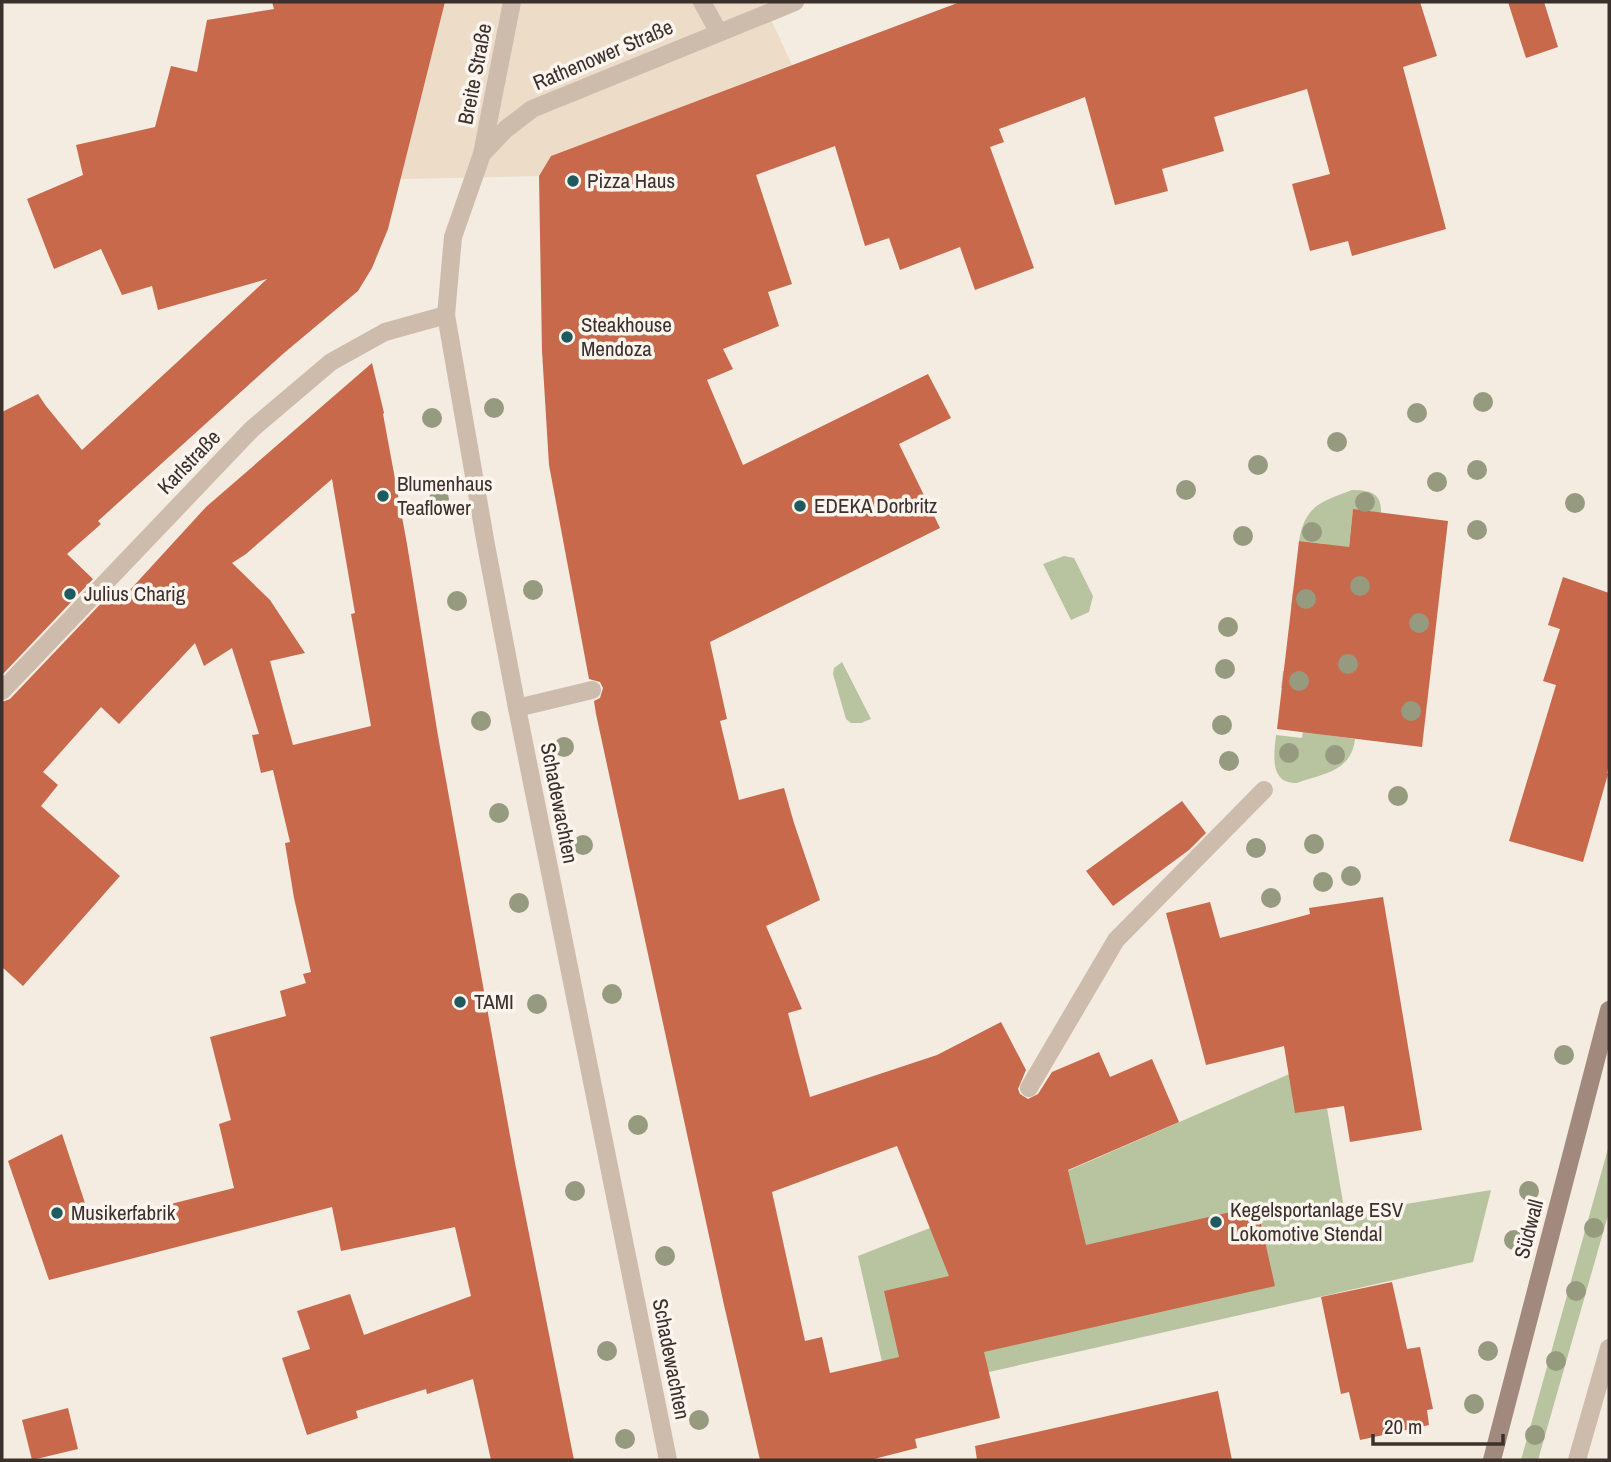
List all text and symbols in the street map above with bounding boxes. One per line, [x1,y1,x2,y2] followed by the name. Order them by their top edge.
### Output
[528,12,677,97] street label: Rathenower Straße
[451,21,499,127] street label: Breite Straße
[587,166,675,195] place label: Pizza Haus
[565,173,581,189] marker: Pizza Haus
[581,310,672,363] place label: Steakhouse Mendoza
[559,329,575,345] marker: Steakhouse Mendoza
[151,423,227,500] street label: Karlstraße
[397,469,493,522] place label: Blumenhaus Teaflower
[375,488,391,504] marker: Blumenhaus Teaflower
[814,491,938,520] place label: EDEKA Dorbritz
[792,498,808,514] marker: EDEKA Dorbritz
[84,579,186,608] place label: Julius Charig
[62,586,78,602] marker: Julius Charig
[534,740,585,866] street label: Schadewachten
[474,987,514,1016] place label: TAMI
[452,994,468,1010] marker: TAMI
[1230,1195,1404,1248] place label: Kegelsportanlage ESV Lokomotive Stendal
[1507,1196,1550,1262] street label: Südwall
[71,1198,176,1227] place label: Musikerfabrik
[49,1205,65,1221] marker: Musikerfabrik
[1208,1214,1224,1230] marker: Kegelsportanlage ESV Lokomotive Stendal
[646,1296,697,1422] street label: Schadewachten
[1373,1402,1502,1446] scale bar
[1384,1412,1422,1441] text: 20 m

